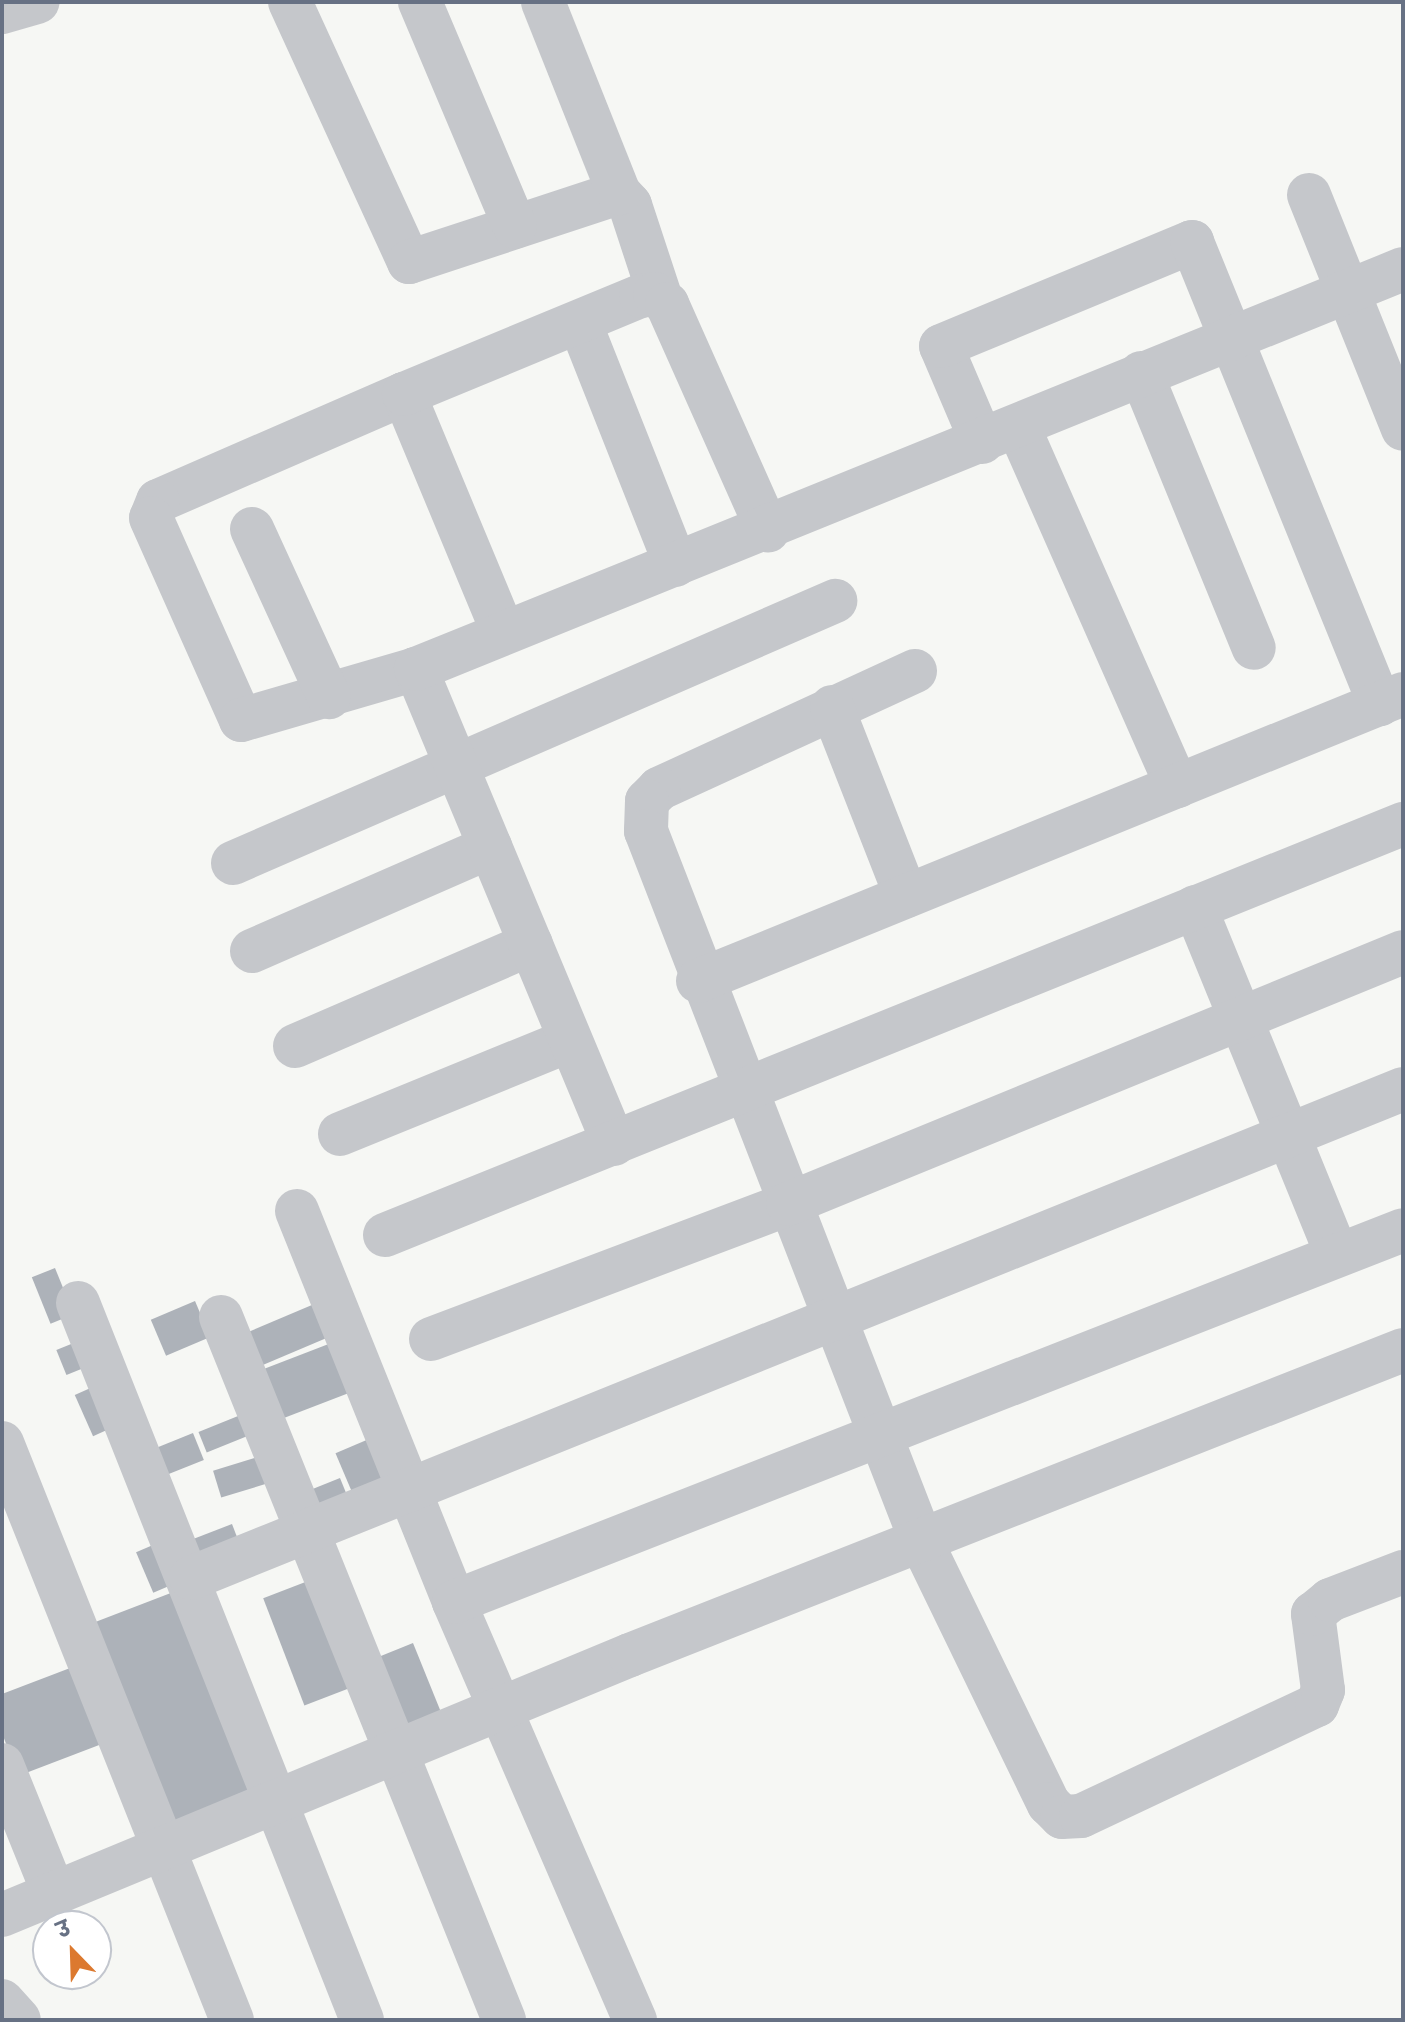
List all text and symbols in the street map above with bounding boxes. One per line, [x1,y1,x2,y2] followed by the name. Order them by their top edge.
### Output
[32,1910,112,1990] north arrow
[51,1913,75,1946] text: उ

